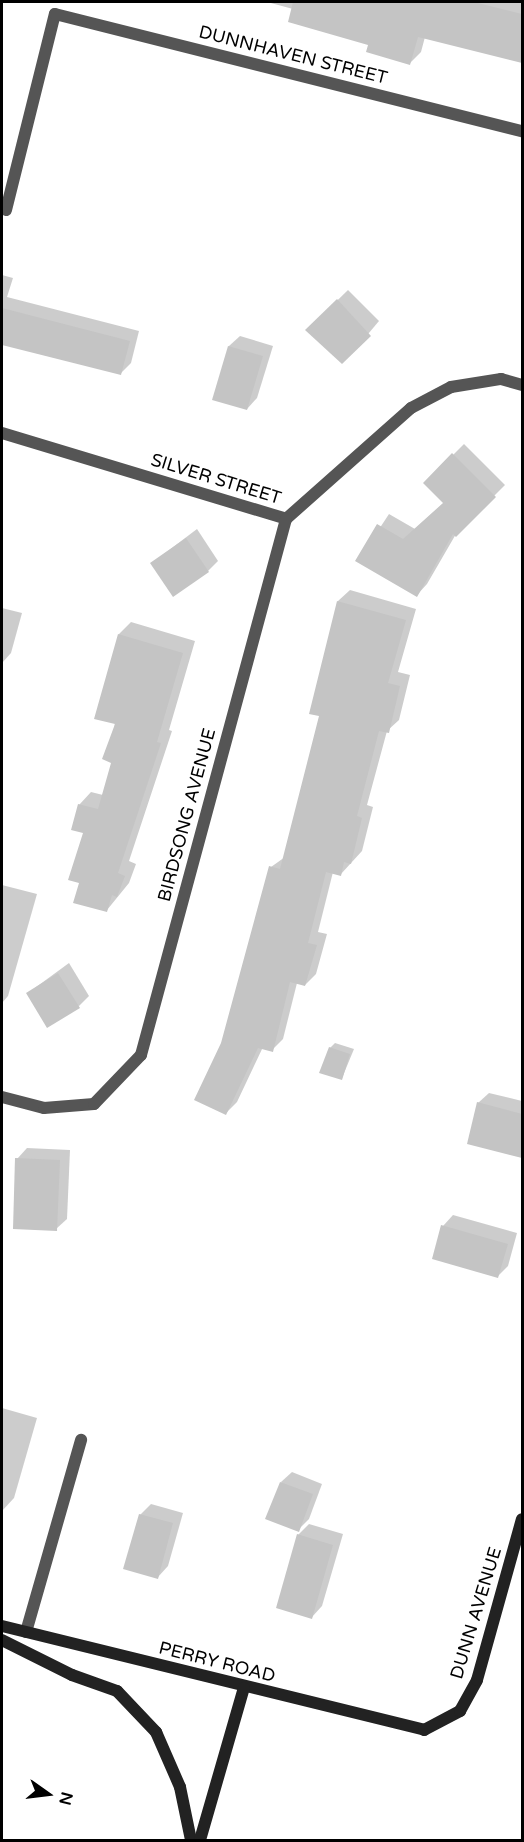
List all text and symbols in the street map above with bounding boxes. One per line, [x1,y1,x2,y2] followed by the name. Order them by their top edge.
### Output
[196,21,390,89] street label: DUNNHAVEN STREET
[148,449,284,509] street label: SILVER STREET
[153,726,221,904] street label: BIRDSONG AVENUE
[446,1544,506,1682] street label: DUNN AVENUE
[156,1637,278,1687] street label: PERRY ROAD
[18,1764,78,1824] north arrow
[54,1790,77,1807] text: N

